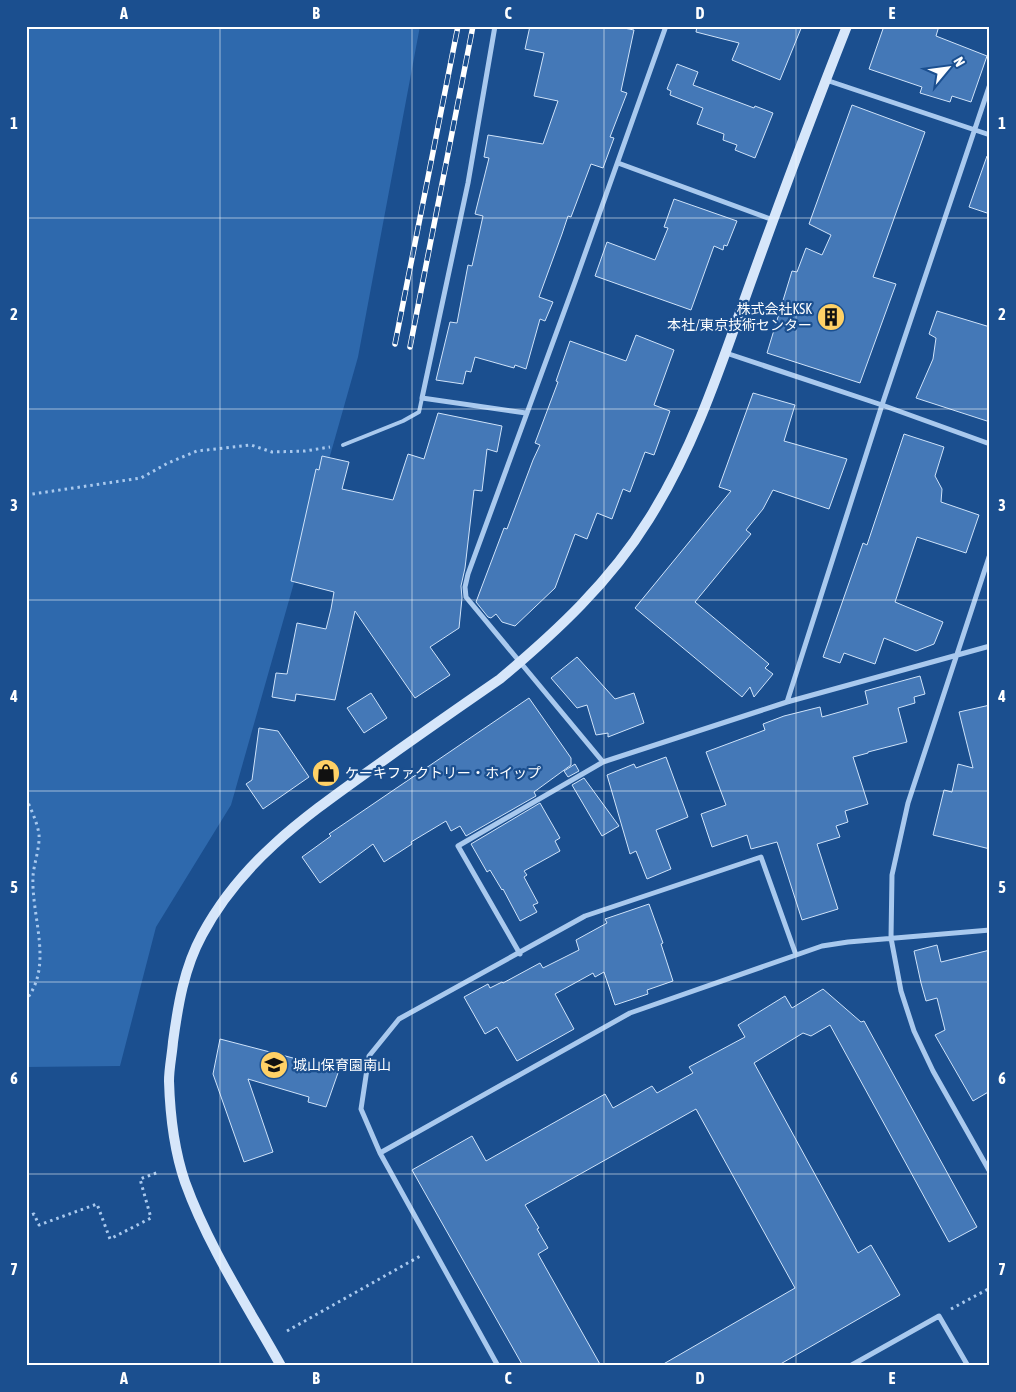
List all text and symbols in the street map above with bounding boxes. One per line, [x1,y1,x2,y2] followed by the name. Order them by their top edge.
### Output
[119,4,128,22] text: A
[312,4,320,22] text: B
[504,4,512,22] text: C
[696,4,705,22] text: D
[889,4,896,22] text: E
[924,42,974,92] north arrow
[950,54,968,69] text: N
[10,114,18,132] text: 1
[998,114,1006,132] text: 1
[667,301,812,333] place label: 株式会社KSK 本社/東京技術センター
[816,302,846,332] building icon: 株式会社KSK 本社/東京技術センター
[10,305,18,323] text: 2
[998,305,1006,323] text: 2
[10,496,18,514] text: 3
[998,496,1006,514] text: 3
[9,687,18,705] text: 4
[997,687,1006,705] text: 4
[311,758,341,788] shop icon: ケーキファクトリー・ホイップ
[345,765,541,781] place label: ケーキファクトリー・ホイップ
[10,878,18,896] text: 5
[998,878,1006,896] text: 5
[259,1050,289,1080] school or university icon: 城山保育園南山
[293,1057,391,1073] place label: 城山保育園南山
[10,1069,18,1087] text: 6
[998,1069,1006,1087] text: 6
[10,1260,18,1278] text: 7
[998,1260,1006,1278] text: 7
[119,1369,128,1387] text: A
[312,1369,320,1387] text: B
[504,1369,512,1387] text: C
[696,1369,705,1387] text: D
[889,1369,896,1387] text: E

